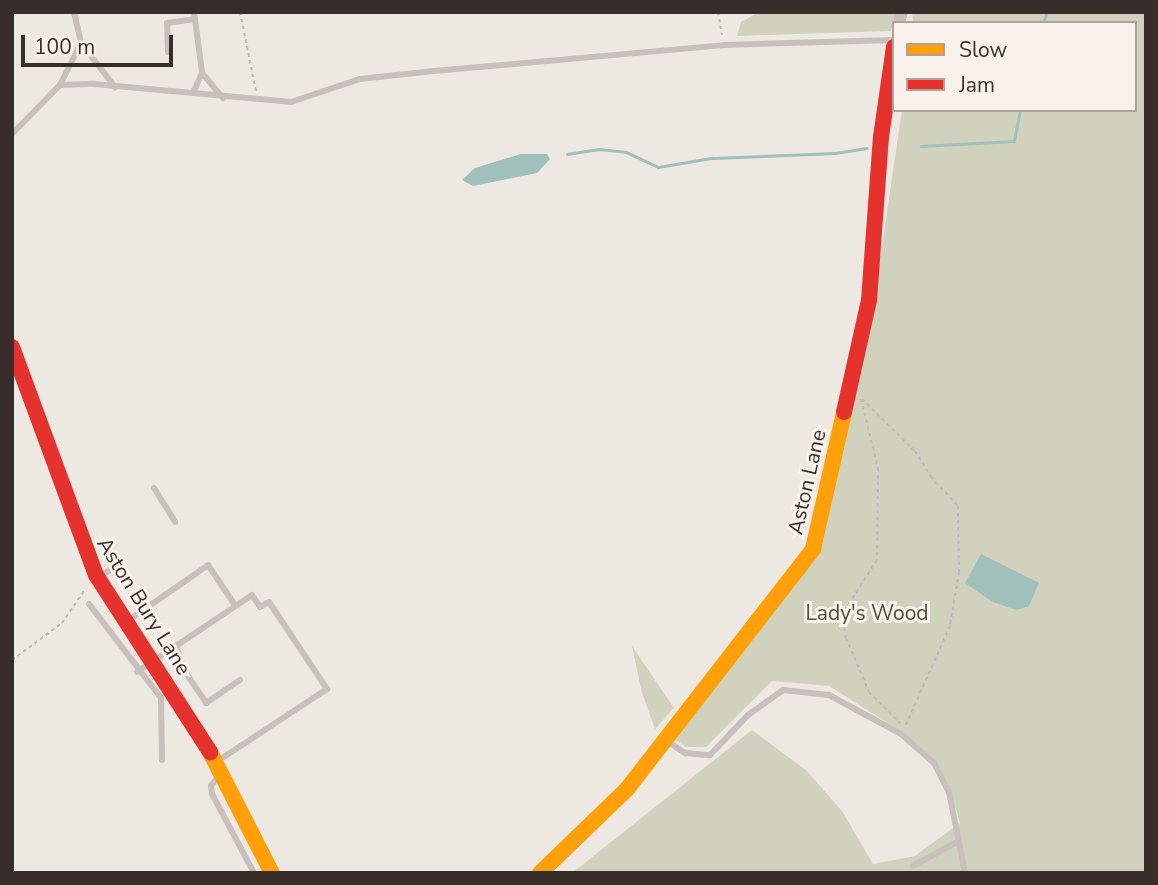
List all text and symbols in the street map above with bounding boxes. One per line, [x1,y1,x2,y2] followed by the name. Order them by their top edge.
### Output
[24,21,177,65] scale bar
[892,21,1137,112] legend
[34,33,95,61] text: 100 m
[959,36,1007,64] text: Slow
[959,71,995,99] text: Jam
[783,427,831,537] street label: Aston Lane
[92,533,196,679] street label: Aston Bury Lane
[805,600,929,626] park label: Lady's Wood

